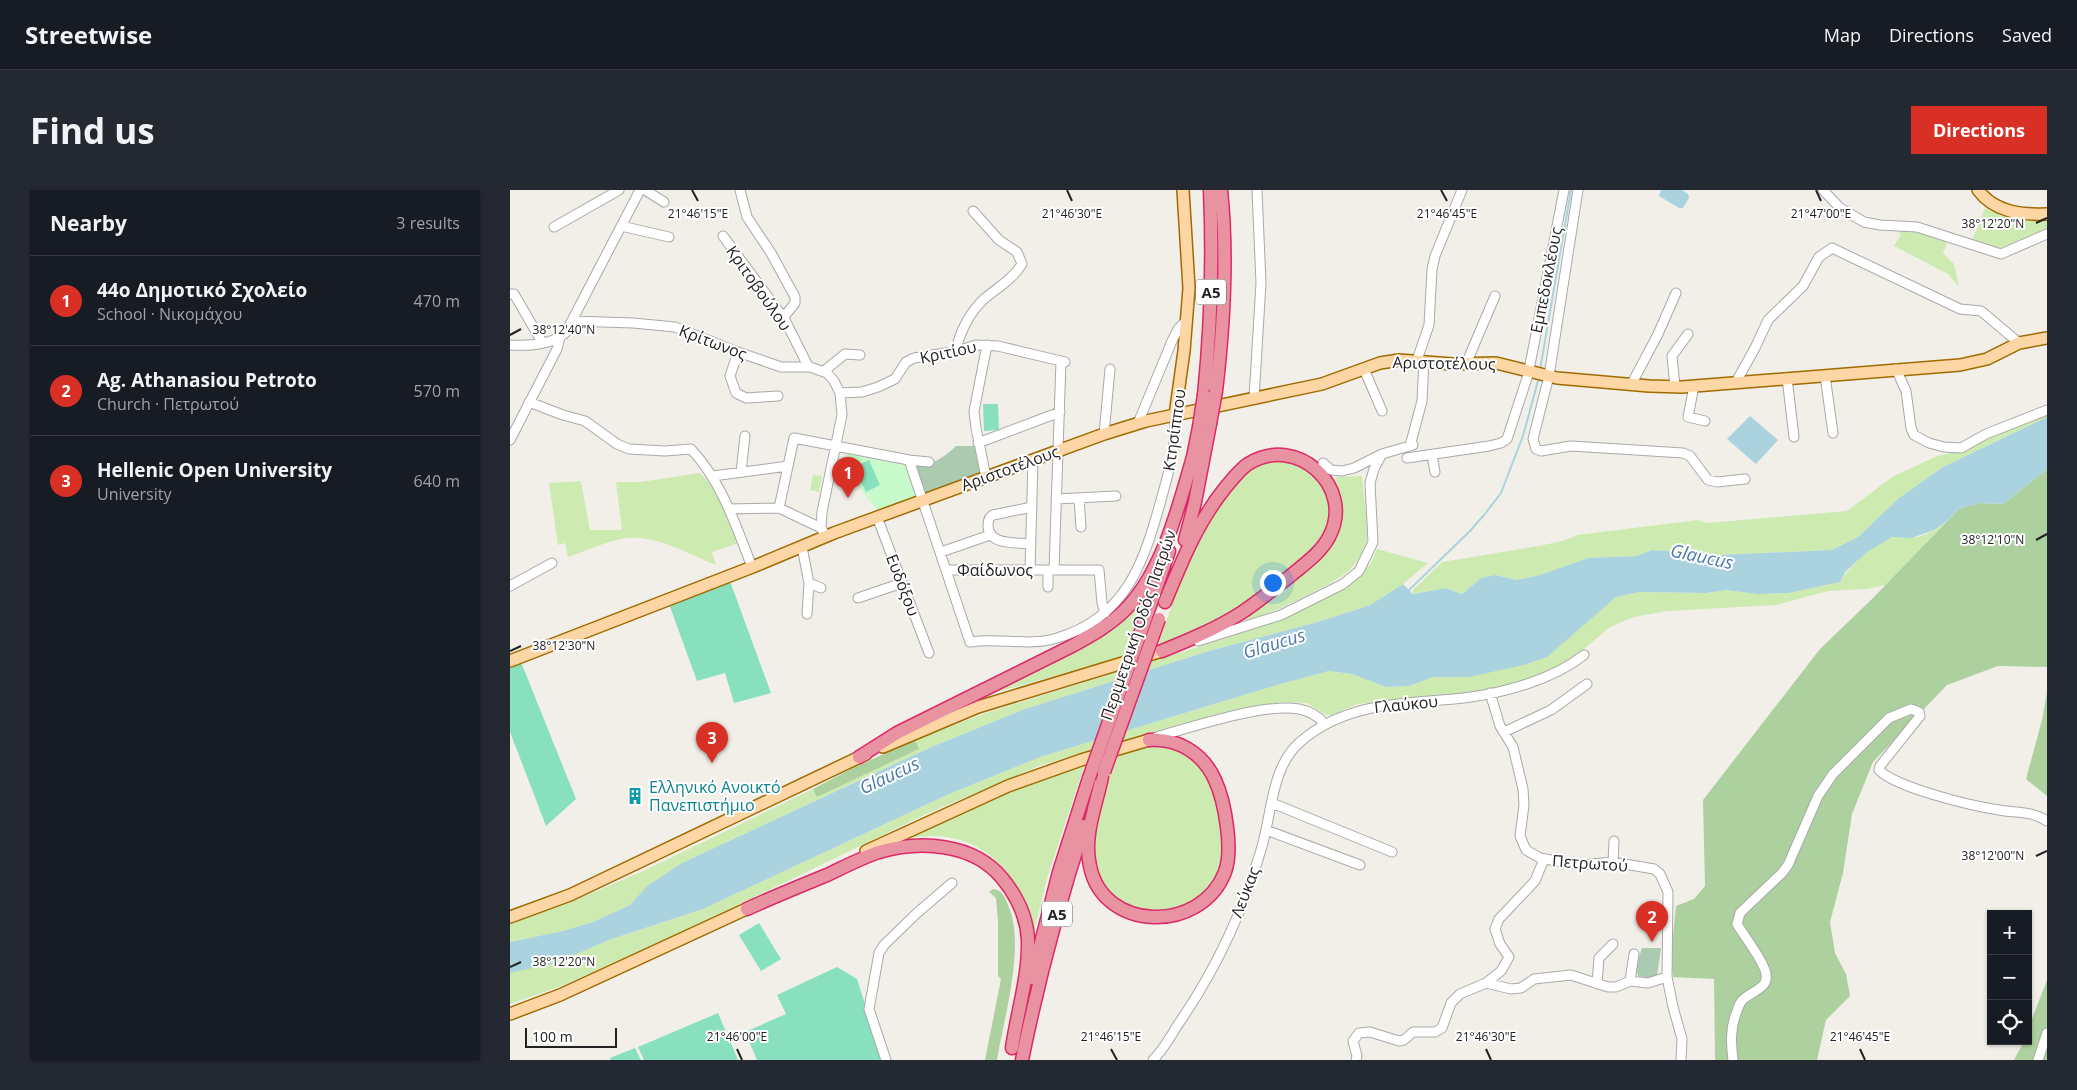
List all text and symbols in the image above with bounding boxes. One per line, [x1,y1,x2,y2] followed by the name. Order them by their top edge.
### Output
[25,18,152,51] text: Streetwise
[1824,23,1861,47] text: Map
[1889,23,1974,47] text: Directions
[2002,23,2052,47] text: Saved
[1911,106,2047,154] button: Directions
[30,107,155,154] text: Find us
[668,205,728,222] text: 21°46'15"E
[1042,205,1102,222] text: 21°46'30"E
[1417,205,1477,222] text: 21°46'45"E
[1791,205,1851,222] text: 21°47'00"E
[50,209,127,237] text: Nearby
[396,212,460,234] text: 3 results
[1962,215,2024,232] text: 38°12'20"N
[1525,225,1567,335] street label: Εμπεδοκλέους
[721,241,797,335] street label: Κριτοβούλου
[97,277,307,303] text: 44ο Δημοτικό Σχολείο
[1196,280,1226,304] road number: Α5
[61,290,71,312] text: 1
[414,290,460,312] text: 470 m
[97,303,242,325] text: School · Νικομάχου
[676,319,750,365] street label: Κρίτωνος
[533,321,595,338] text: 38°12'40"N
[918,335,978,369] street label: Κριτίου
[1392,351,1496,375] street label: Αριστοτέλους
[97,367,317,393] text: Ag. Athanasiou Petroto
[61,380,71,402] text: 2
[414,380,460,402] text: 570 m
[1157,388,1191,472] street label: Κτησίππου
[97,393,239,415] text: Church · Πετρωτού
[958,440,1062,496] street label: Αριστοτέλους
[97,457,332,483] text: Hellenic Open University
[832,457,864,498] pin: 1
[61,470,71,492] text: 3
[414,470,460,492] text: 640 m
[97,483,171,505] text: University
[1095,527,1181,723] street label: Περιμετρική Οδός Πατρών
[1962,531,2024,548] text: 38°12'10"N
[1668,538,1736,574] water label: Glaucus
[881,551,925,619] street label: Ευδόξου
[957,559,1033,581] street label: Φαίδωνος
[1260,570,1286,596] your location
[1240,622,1308,664] water label: Glaucus
[533,637,595,654] text: 38°12'30"N
[1373,690,1439,718] street label: Γλαύκου
[696,722,728,763] pin: 3
[855,751,923,799] water label: Glaucus
[649,776,781,816] place label: Ελληνικό Ανοικτό Πανεπιστήμιο
[625,786,645,806] building icon: Ελληνικό Ανοικτό Πανεπιστήμιο
[1962,847,2024,864] text: 38°12'00"N
[1551,849,1629,877] street label: Πετρωτού
[1225,863,1265,921] street label: Λεύκας
[1636,901,1668,942] pin: 2
[1042,902,1072,926] road number: Α5
[1987,910,2032,1045] map controls
[1987,910,2032,955] button: +
[533,953,595,970] text: 38°12'20"N
[1987,955,2032,1000] button: −
[1987,1000,2032,1045] button: locate
[525,1025,618,1048] scale bar
[532,1027,573,1046] text: 100 m
[707,1028,767,1045] text: 21°46'00"E
[1081,1028,1141,1045] text: 21°46'15"E
[1456,1028,1516,1045] text: 21°46'30"E
[1830,1028,1890,1045] text: 21°46'45"E

